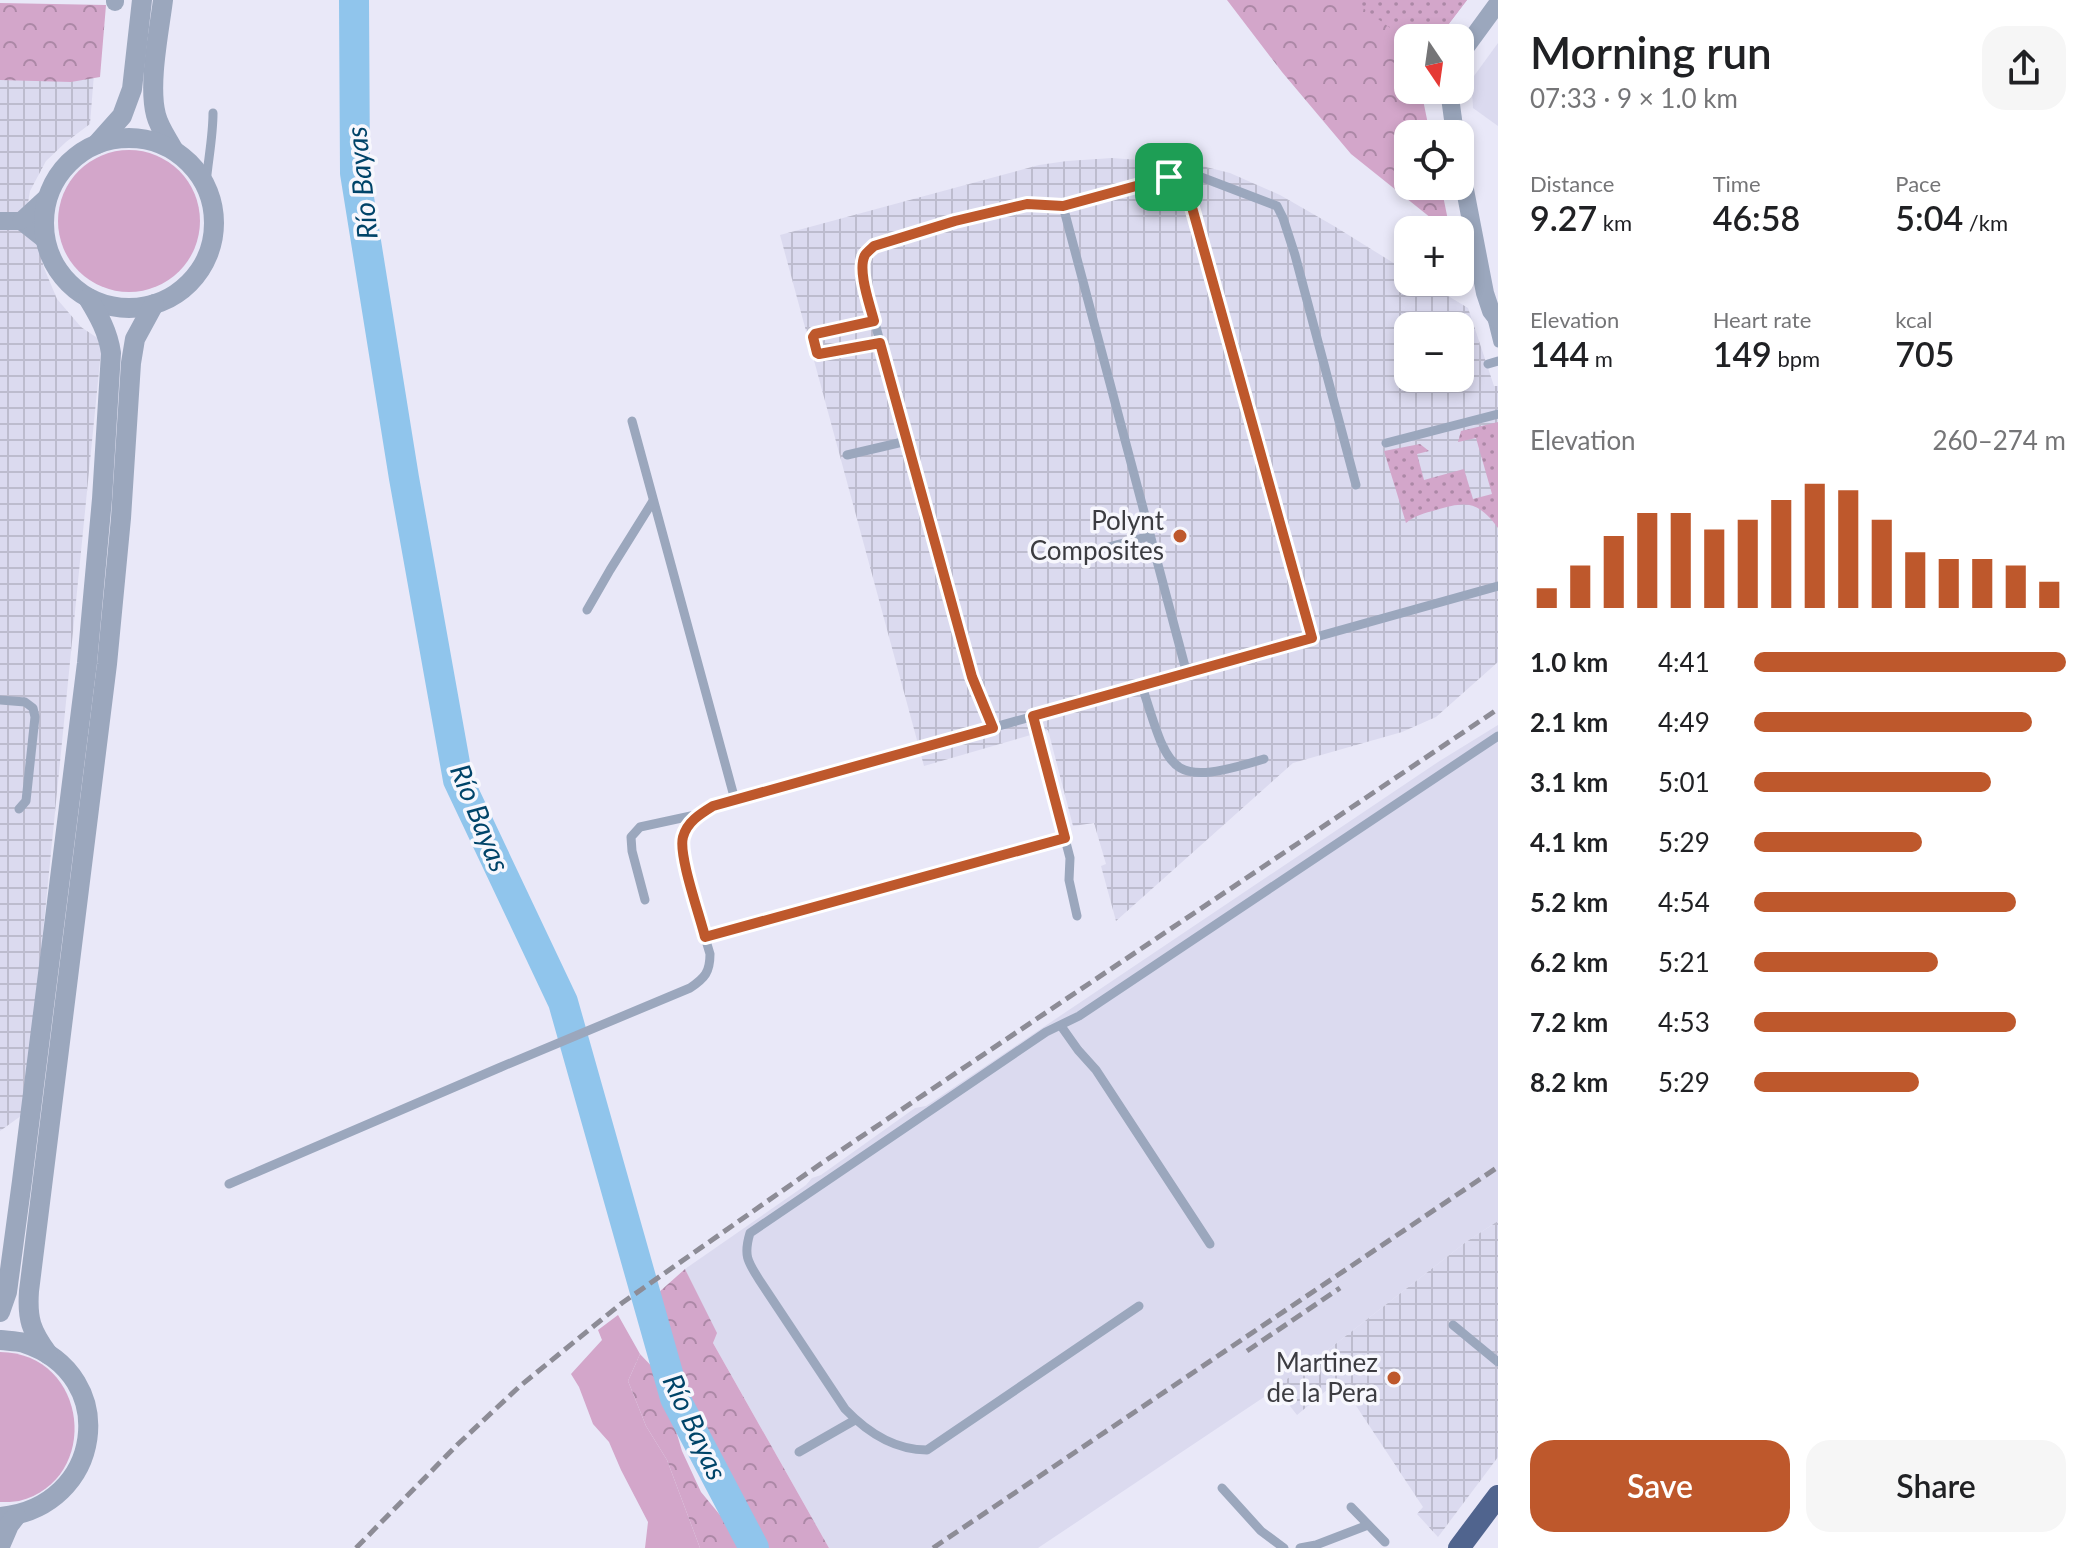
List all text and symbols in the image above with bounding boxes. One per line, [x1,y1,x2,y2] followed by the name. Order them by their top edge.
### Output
[1394,24,1474,104] north arrow
[1394,24,1474,392] map controls
[1530,26,1772,78] text: Morning run
[1982,26,2066,110] button: share
[1530,82,1738,114] text: 07:33 · 9 × 1.0 km
[1394,120,1474,200] button: locate
[338,125,384,241] water label: Río Bayas
[1135,143,1203,211] pin
[1147,155,1191,199] icon: arrive
[1530,170,1614,197] text: Distance
[1713,170,1761,197] text: Time
[1895,170,1941,197] text: Pace
[1530,197,1597,238] text: 9.27
[1713,197,1800,238] text: 46:58
[1895,197,1963,238] text: 5:04
[1597,209,1632,236] text: km
[1963,209,2008,236] text: /km
[1394,216,1474,296] button: +
[1530,306,1619,333] text: Elevation
[1713,306,1811,333] text: Heart rate
[1895,306,1933,333] text: kcal
[1394,312,1474,392] button: −
[1530,333,1589,374] text: 144
[1713,333,1772,374] text: 149
[1895,333,1955,374] text: 705
[1589,345,1613,372] text: m
[1772,345,1820,372] text: bpm
[1530,424,1636,456] text: Elevation
[1932,424,2066,456] text: 260–274 m
[1030,504,1165,566] place label: Polynt Composites
[1171,527,1189,545] marker: Polynt Composites
[1530,646,1608,678] text: 1.0 km
[1658,646,1710,678] text: 4:41
[1530,706,1608,738] text: 2.1 km
[1658,706,1710,738] text: 4:49
[444,759,518,876] water label: Río Bayas
[1530,766,1608,798] text: 3.1 km
[1658,766,1710,798] text: 5:01
[1530,826,1608,858] text: 4.1 km
[1658,826,1710,858] text: 5:29
[1530,886,1608,918] text: 5.2 km
[1658,886,1710,918] text: 4:54
[1530,946,1608,978] text: 6.2 km
[1658,946,1710,978] text: 5:21
[1530,1006,1608,1038] text: 7.2 km
[1658,1006,1710,1038] text: 4:53
[1530,1066,1608,1098] text: 8.2 km
[1658,1066,1710,1098] text: 5:29
[1267,1346,1378,1408] place label: Martinez de la Pera
[657,1368,735,1485] water label: Río Bayas
[1385,1369,1403,1387] marker: Martinez de la Pera
[1530,1440,1790,1532] button: Save
[1806,1440,2066,1532] button: Share

